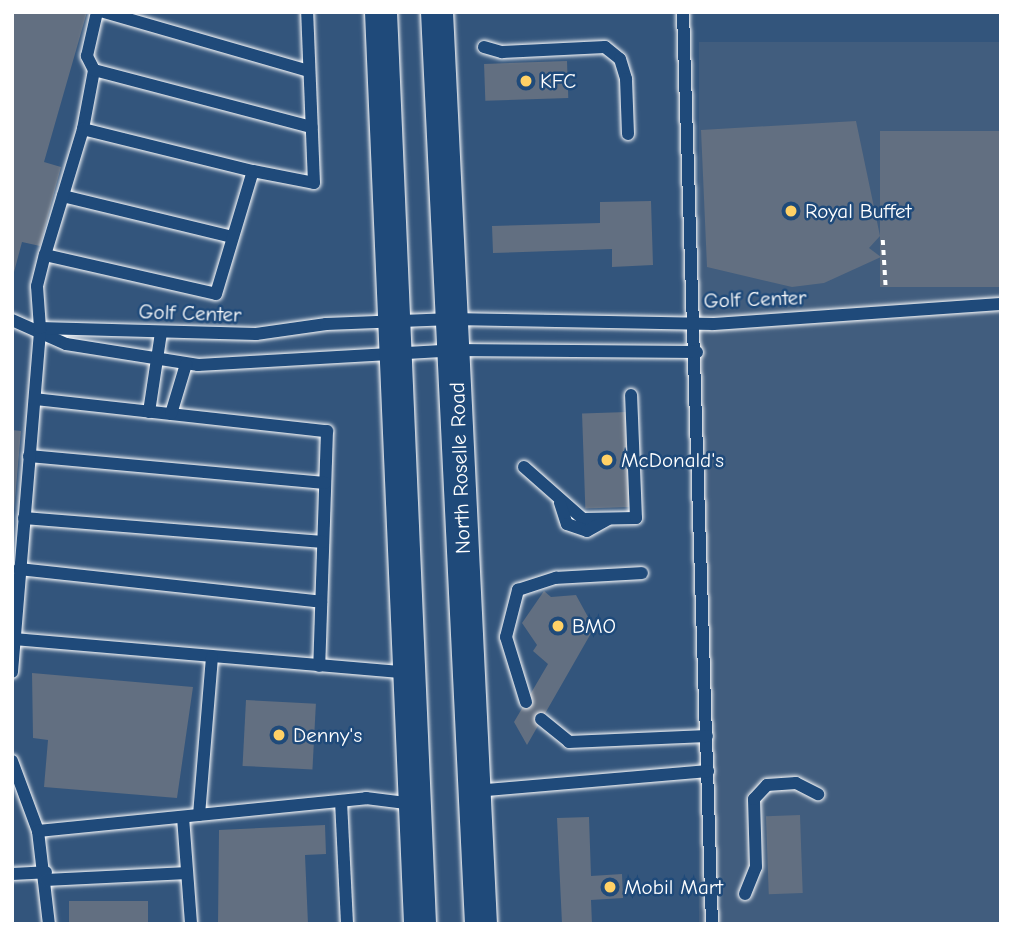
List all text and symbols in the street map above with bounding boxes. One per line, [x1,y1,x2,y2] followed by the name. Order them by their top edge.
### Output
[540,68,576,94] place label: KFC
[518,73,534,89] marker: KFC
[805,198,911,224] place label: Royal Buffet
[783,203,799,219] marker: Royal Buffet
[703,285,807,313] street label: Golf Center
[138,299,242,327] street label: Golf Center
[444,382,476,554] street label: North Roselle Road
[621,447,724,473] place label: McDonald's
[599,452,615,468] marker: McDonald's
[572,613,616,639] place label: BMO
[550,618,566,634] marker: BMO
[293,722,362,748] place label: Denny's
[271,727,287,743] marker: Denny's
[624,874,723,900] place label: Mobil Mart
[602,879,618,895] marker: Mobil Mart

